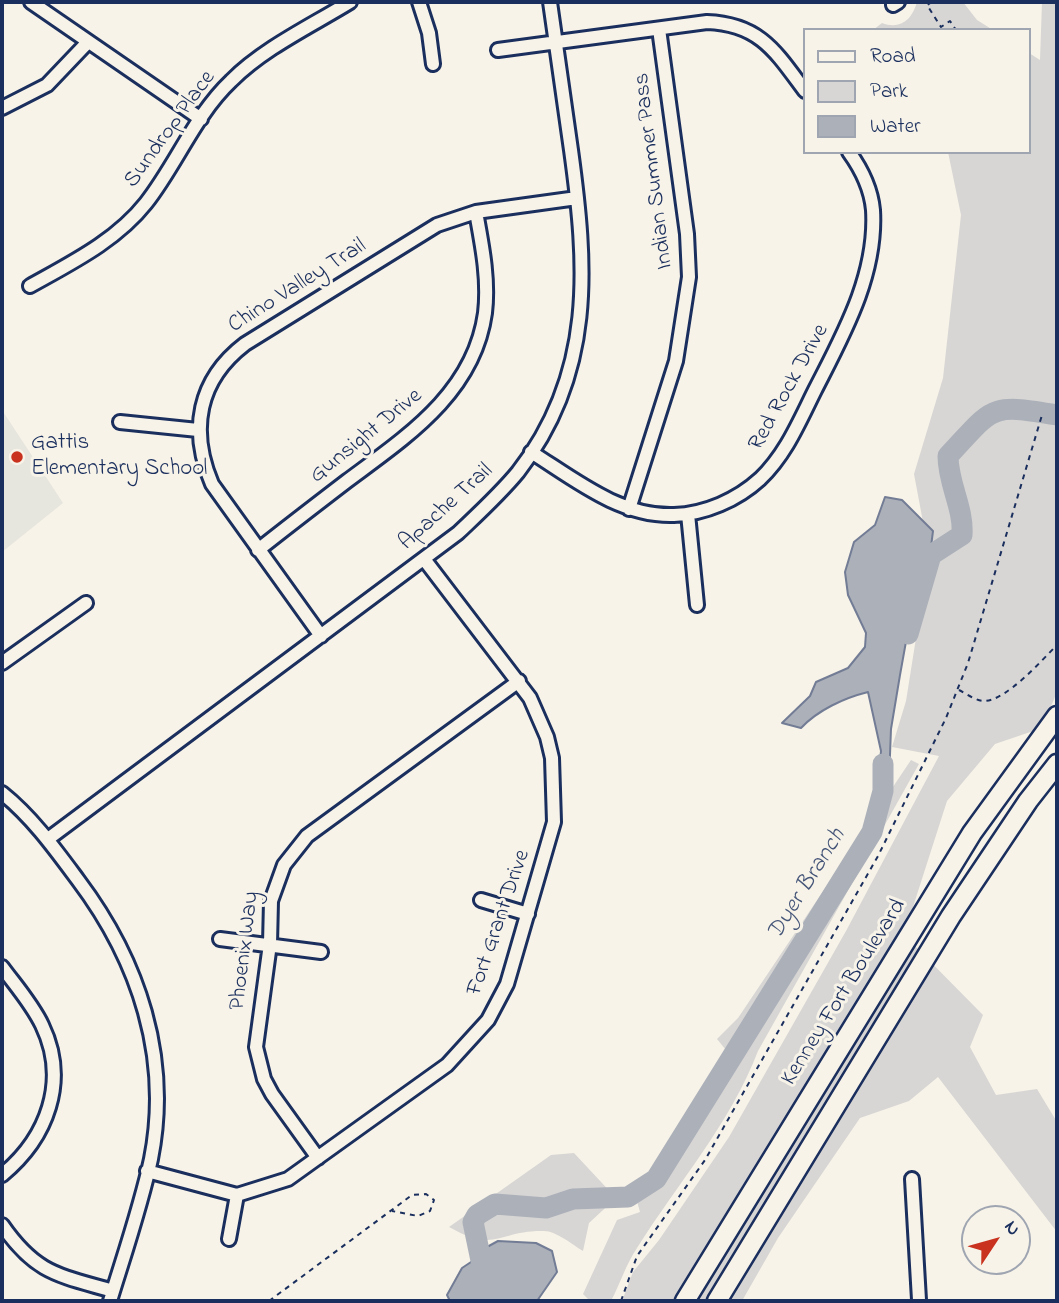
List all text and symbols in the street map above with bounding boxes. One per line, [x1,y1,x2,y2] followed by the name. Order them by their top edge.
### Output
[804,28,1031,154] legend
[870,42,916,72] text: Road
[119,66,223,194] street label: Sundrop Place
[629,71,681,271] street label: Indian Summer Pass
[870,77,908,107] text: Park
[870,112,921,142] text: Water
[224,234,372,340] street label: Chino Valley Trail
[744,320,836,456] street label: Red Rock Drive
[305,383,429,491] street label: Gunsight Drive
[31,430,207,484] place label: Gattis Elementary School
[9,449,25,465] marker: Gattis Elementary School
[394,459,500,557] street label: Apache Trail
[763,824,853,946] water label: Dyer Branch
[462,847,538,999] street label: Fort Grant Drive
[225,890,267,1012] street label: Phoenix Way
[776,895,914,1091] street label: Kenney Fort Boulevard
[961,1205,1031,1275] north arrow
[997,1215,1026,1242] text: N

